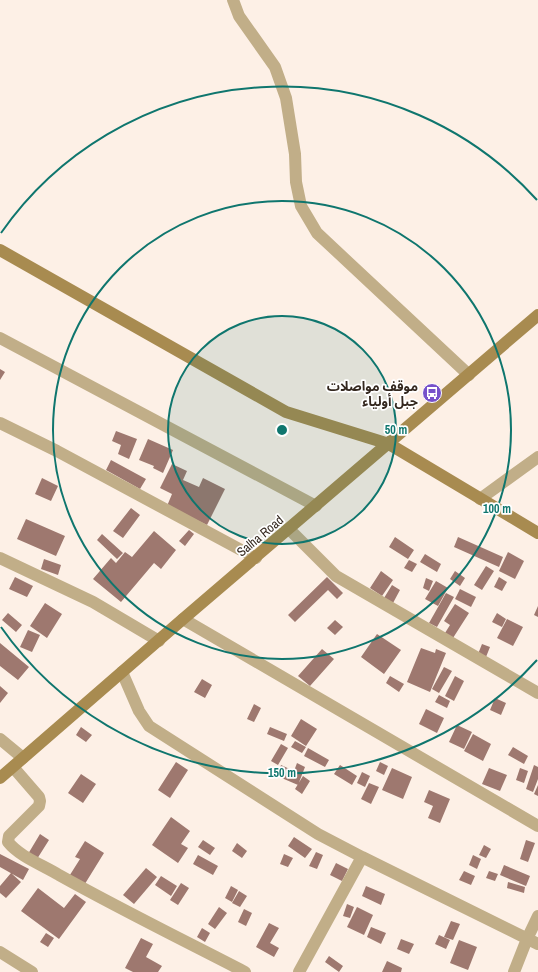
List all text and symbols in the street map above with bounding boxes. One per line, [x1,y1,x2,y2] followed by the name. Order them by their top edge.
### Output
[327,378,418,410] place label: موقف مواصلات جبل أولياء
[421,382,443,404] bus stop icon: موقف مواصلات جبل أولياء
[385,422,407,438] text: 50 m
[275,423,289,437] centre of rings
[483,501,511,517] text: 100 m
[233,512,287,560] street label: Salha Road
[268,765,296,781] text: 150 m

